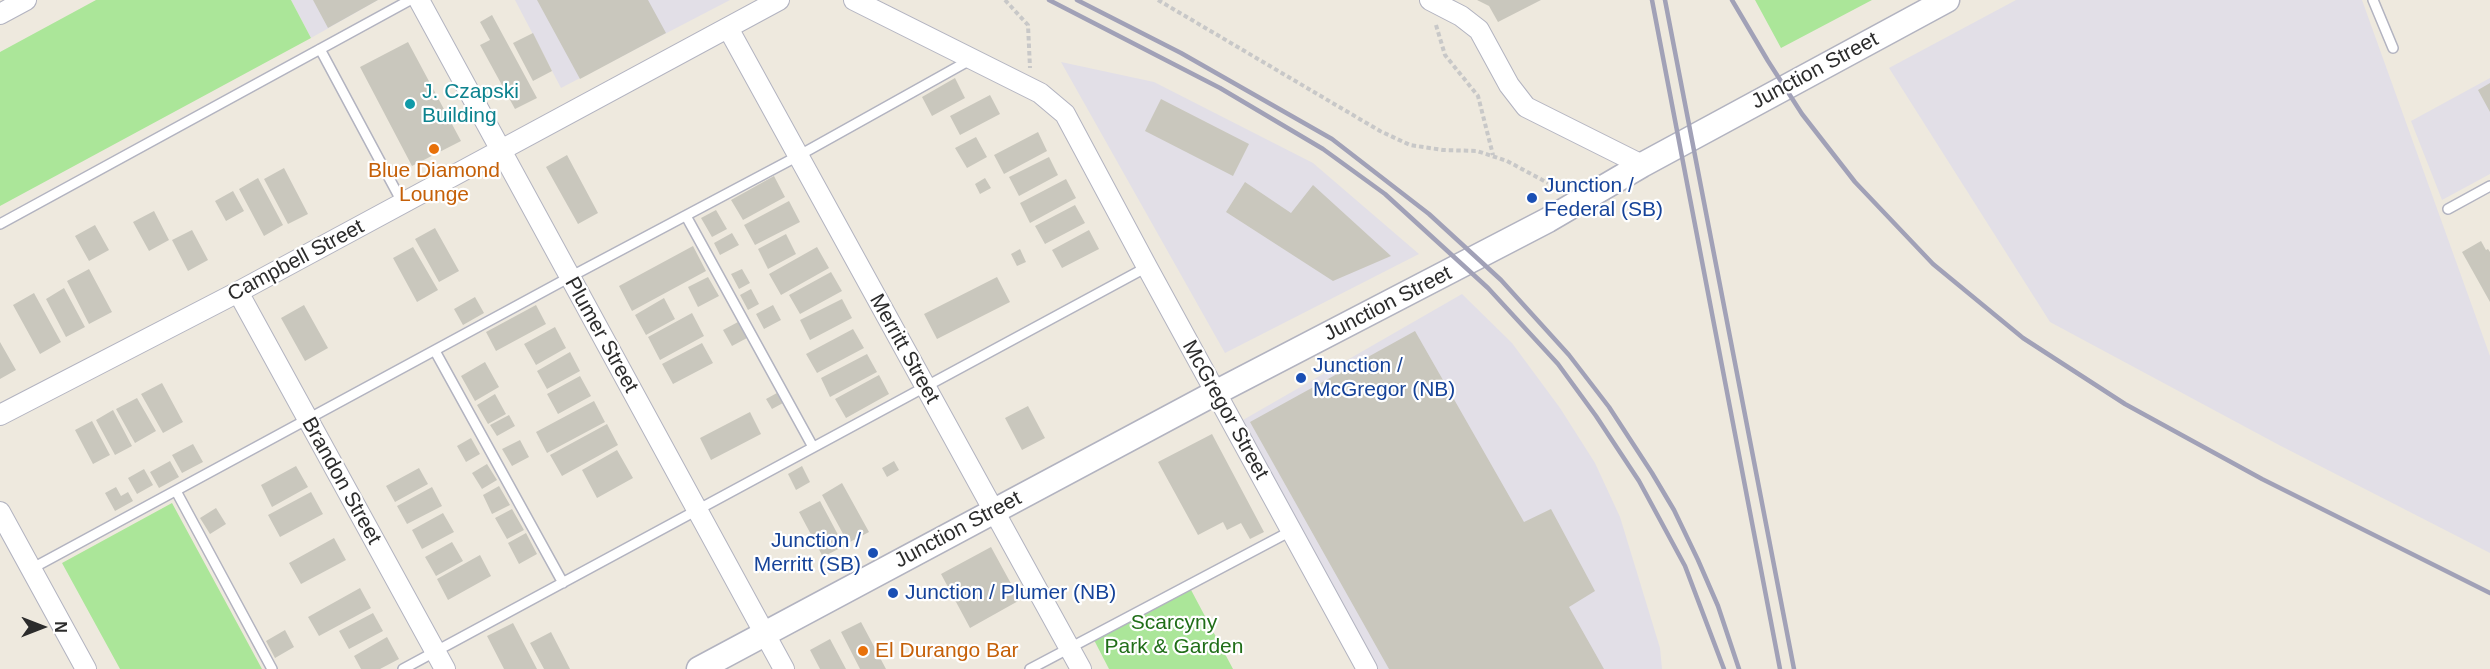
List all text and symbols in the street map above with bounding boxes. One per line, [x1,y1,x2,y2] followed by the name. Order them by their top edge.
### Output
[1747,27,1883,115] street label: Junction Street
[422,79,519,129] place label: J. Czapski Building
[403,97,417,111] marker: J. Czapski Building
[427,142,441,156] marker: Blue Diamond Lounge
[368,158,500,208] place label: Blue Diamond Lounge
[1544,173,1663,223] place label: Junction / Federal (SB)
[1525,191,1539,205] marker: Junction / Federal (SB)
[224,215,368,307] street label: Campbell Street
[1320,261,1456,347] street label: Junction Street
[559,273,643,397] street label: Plumer Street
[864,290,944,408] street label: Merritt Street
[1176,336,1274,484] street label: McGregor Street
[1313,353,1455,403] place label: Junction / McGregor (NB)
[1294,371,1308,385] marker: Junction / McGregor (NB)
[296,413,386,549] street label: Brandon Street
[890,486,1026,574] street label: Junction Street
[754,528,861,578] place label: Junction / Merritt (SB)
[866,546,880,560] marker: Junction / Merritt (SB)
[905,580,1116,606] place label: Junction / Plumer (NB)
[886,586,900,600] marker: Junction / Plumer (NB)
[12,597,72,657] north arrow
[1105,610,1243,660] park label: Scarcyny Park & Garden
[52,621,69,633] text: N
[875,638,1019,664] place label: El Durango Bar
[856,644,870,658] marker: El Durango Bar

